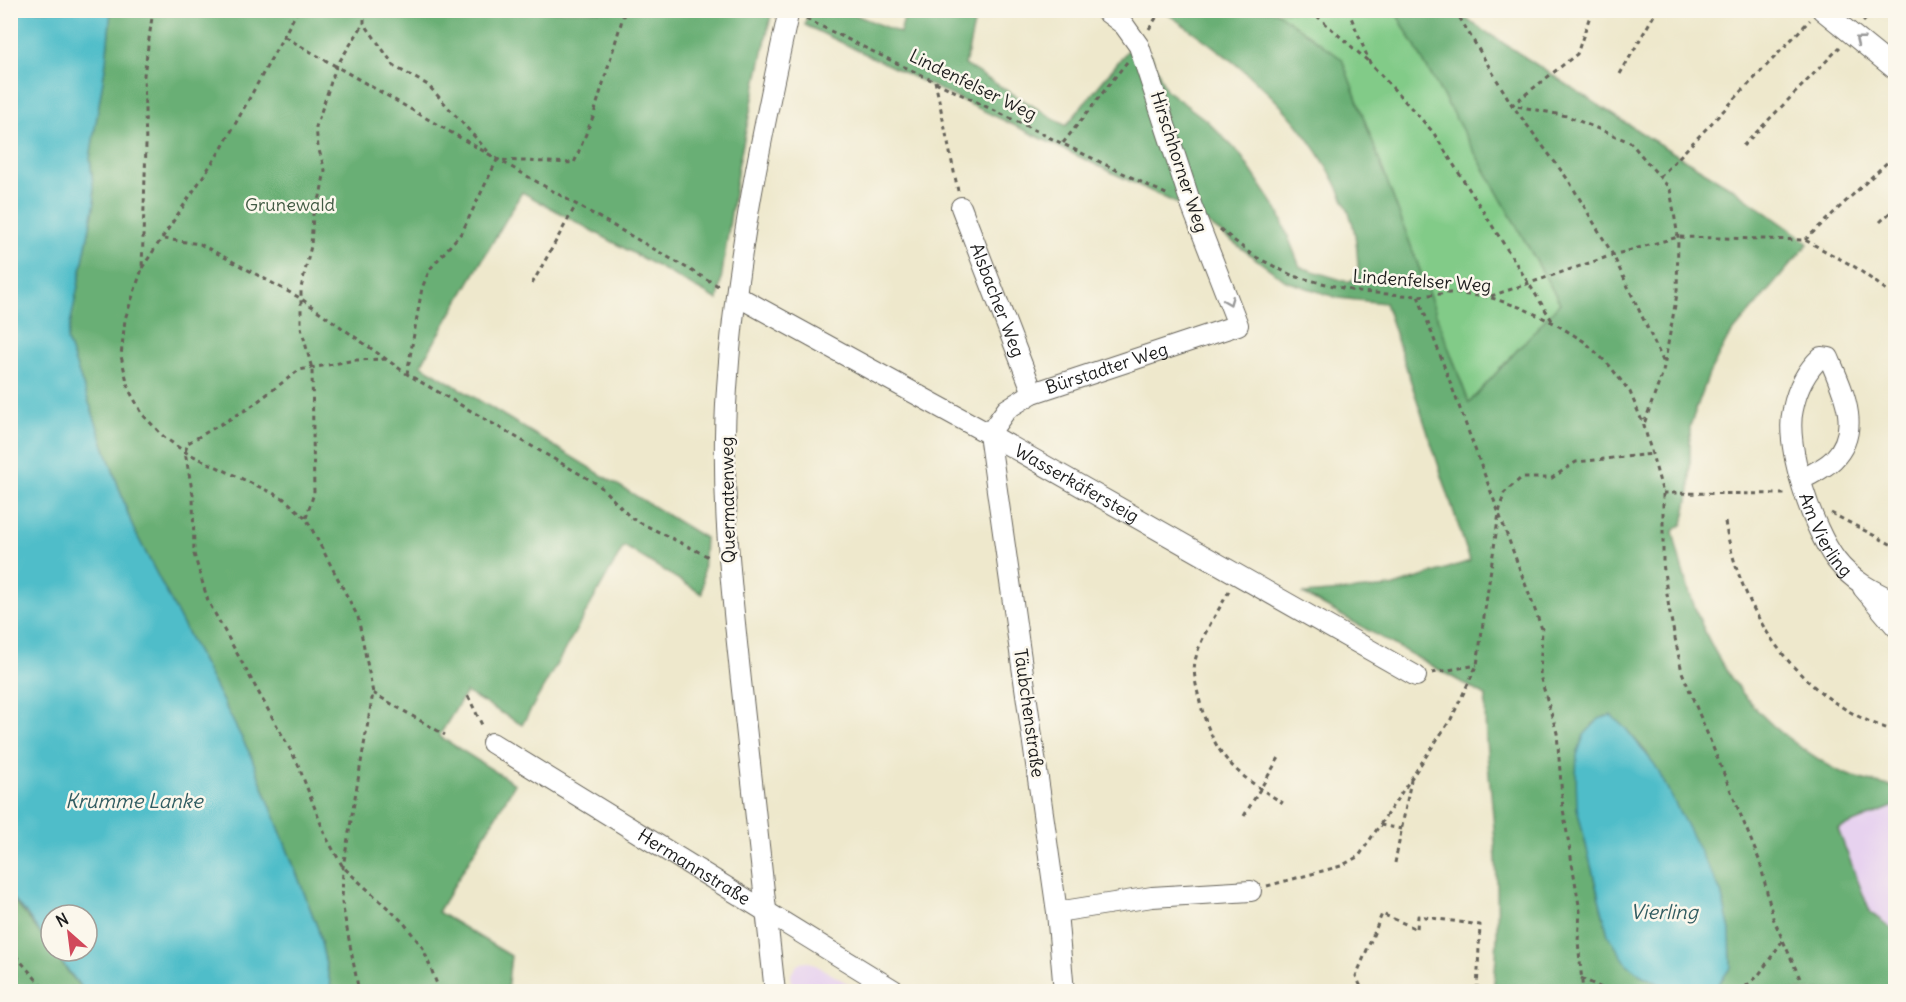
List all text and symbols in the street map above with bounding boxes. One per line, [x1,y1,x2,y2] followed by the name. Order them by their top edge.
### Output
[1855,36,1866,47] one-way arrow
[906,44,1041,125] street label: Lindenfelser Weg
[1146,88,1213,235] street label: Hirschhorner Weg
[245,193,335,216] park label: Grunewald
[965,240,1030,360] street label: Alsbacher Weg
[1352,264,1492,297] street label: Lindenfelser Weg
[1222,295,1234,306] one-way arrow
[1042,337,1171,399] street label: Bürstadter Weg
[715,436,740,564] street label: Quermatenweg
[1011,439,1143,528] street label: Wasserkäfersteig
[1794,490,1857,582] street label: Am Vierling
[1009,647,1050,779] street label: Täubchenstraße
[65,788,204,813] water label: Krumme Lanke
[634,823,755,910] street label: Hermannstraße
[1630,899,1700,924] water label: Vierling
[39,903,99,963] north arrow
[52,908,72,931] text: N

